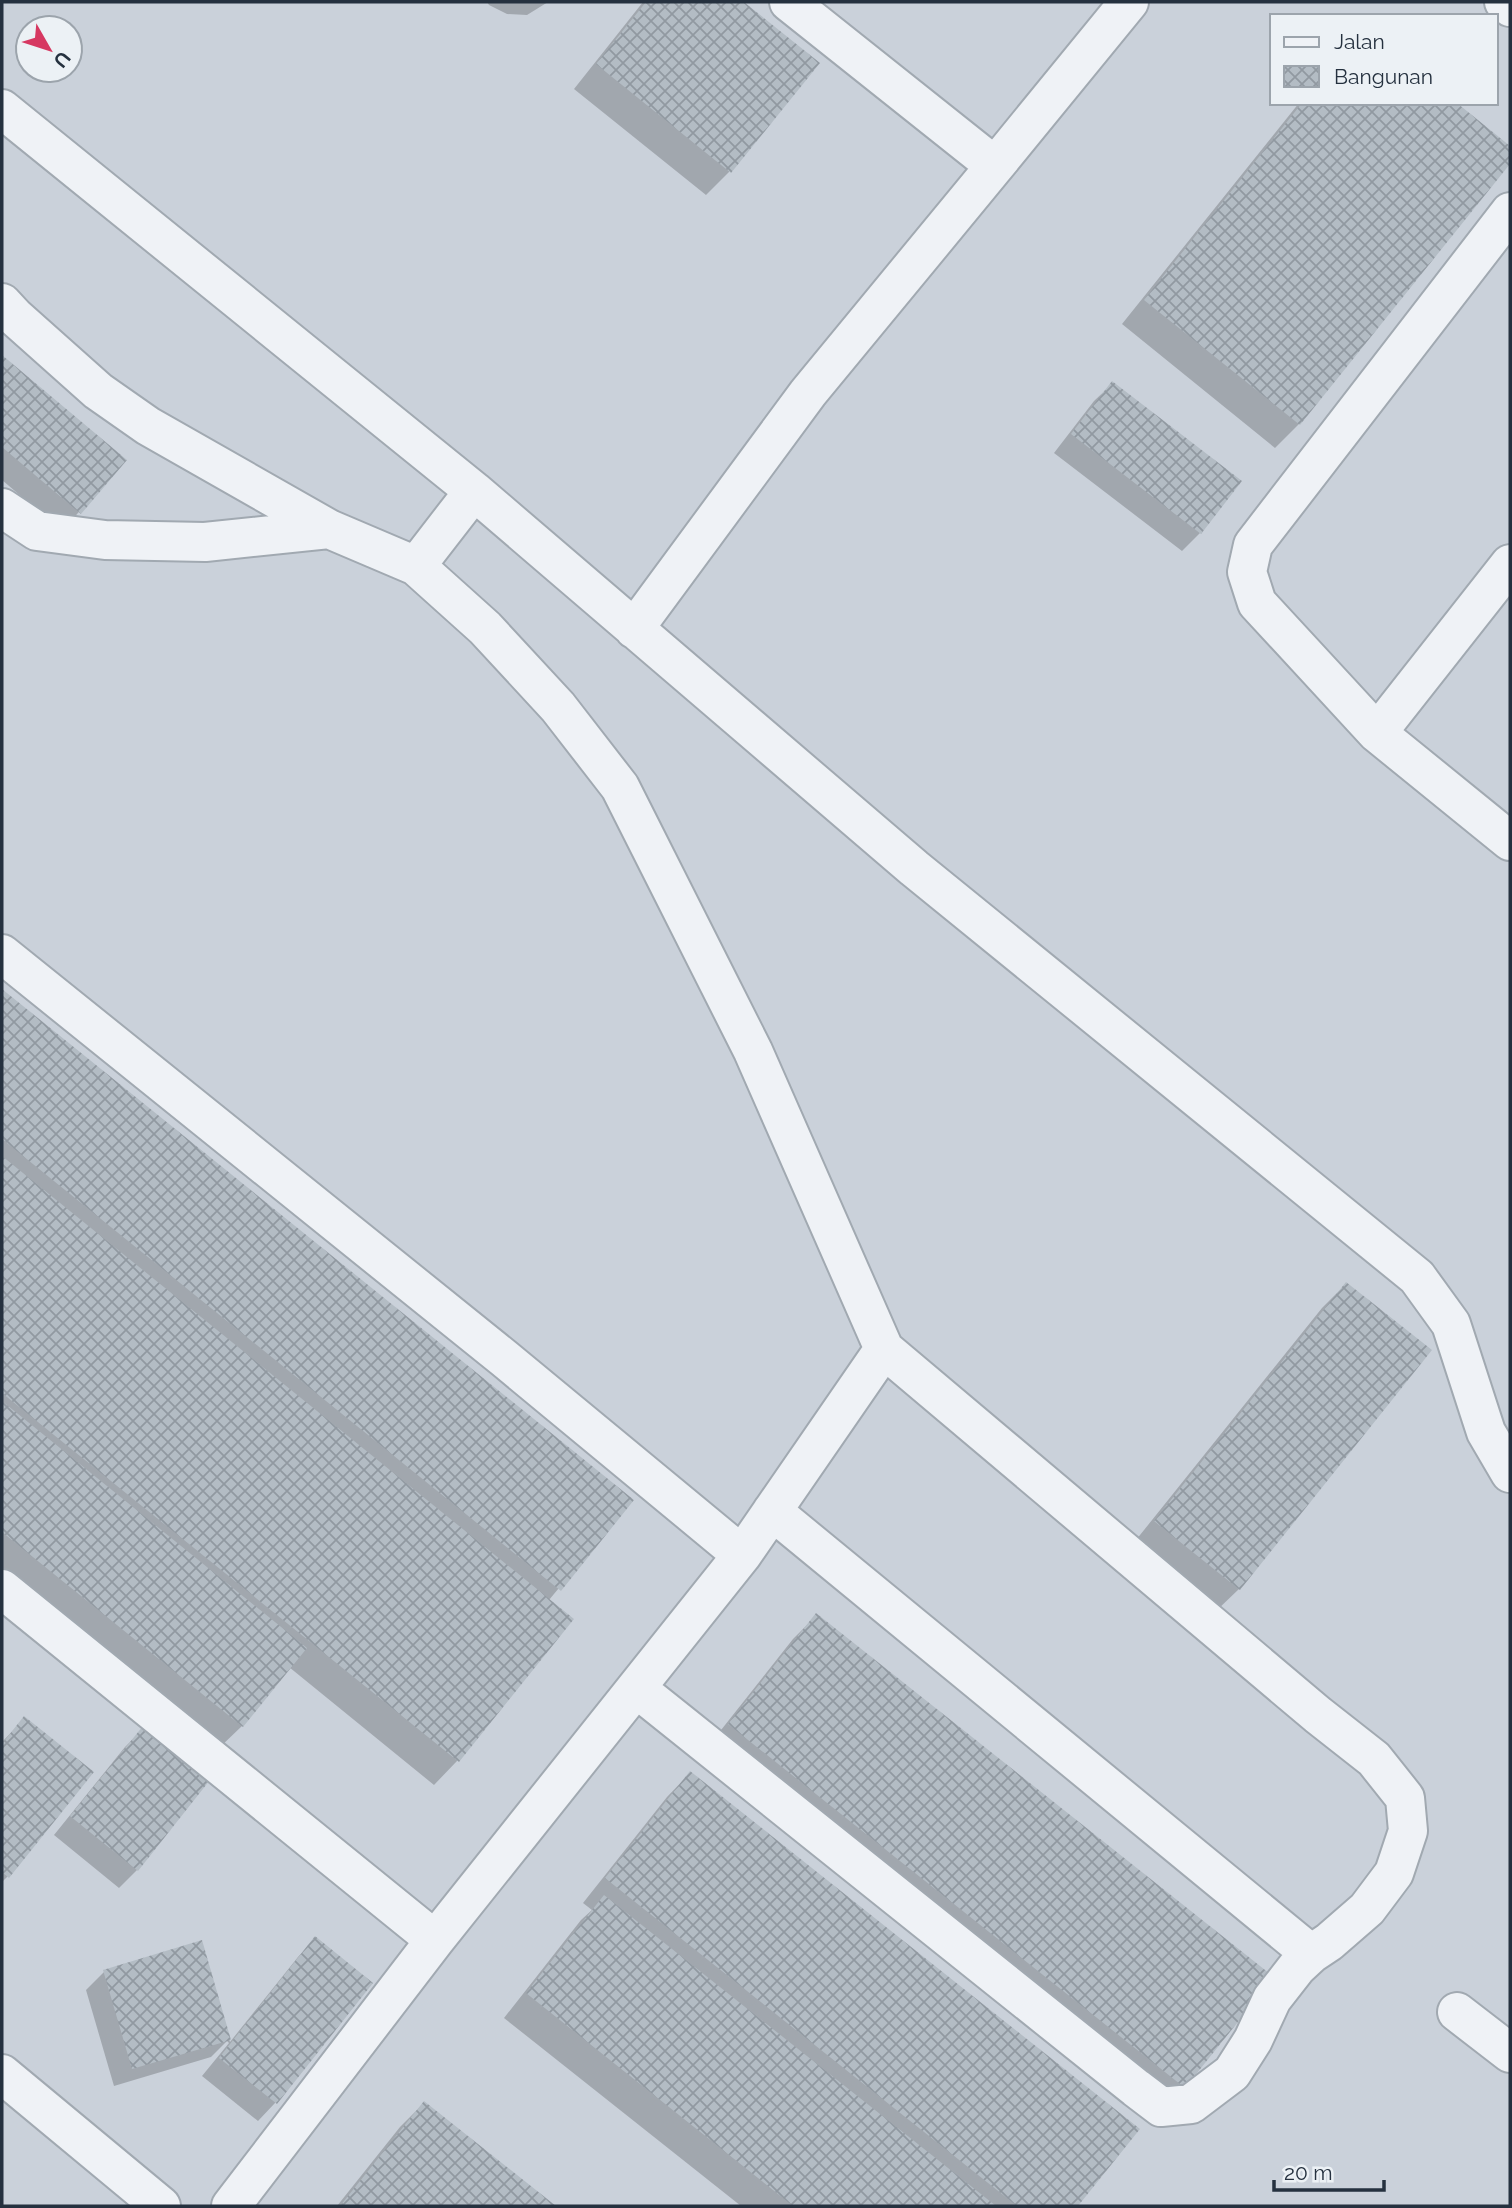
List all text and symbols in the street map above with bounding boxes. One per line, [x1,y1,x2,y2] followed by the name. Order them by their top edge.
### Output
[14,14,84,84] north arrow
[1270,14,1498,105] legend
[1334,29,1385,54] text: Jalan
[49,47,75,72] text: U
[1334,64,1433,89] text: Bangunan
[1274,2148,1384,2192] scale bar
[1284,2160,1332,2185] text: 20 m

